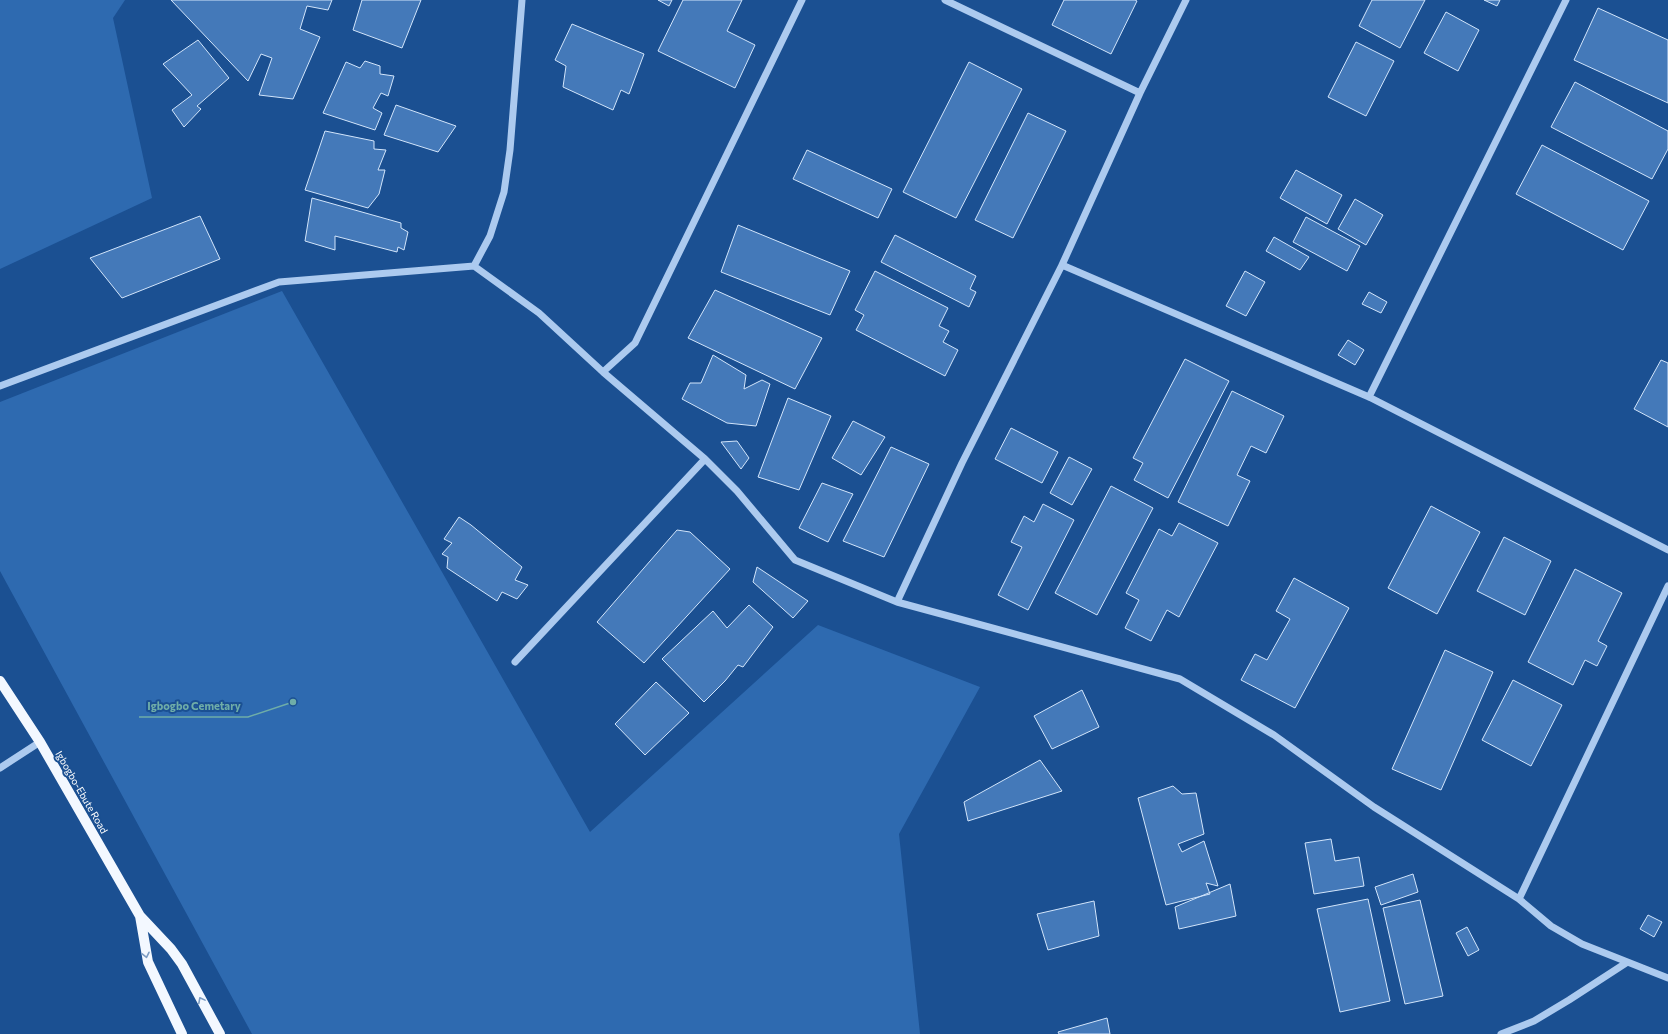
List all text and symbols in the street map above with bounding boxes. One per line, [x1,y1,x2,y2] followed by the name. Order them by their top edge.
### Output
[139,694,248,717] callout: Igbogbo Cemetary
[147,699,241,712] text: Igbogbo Cemetary
[53,748,111,836] street label: Igbogbo-Ebute Road
[142,952,150,958] one-way arrow
[198,997,206,1004] one-way arrow

